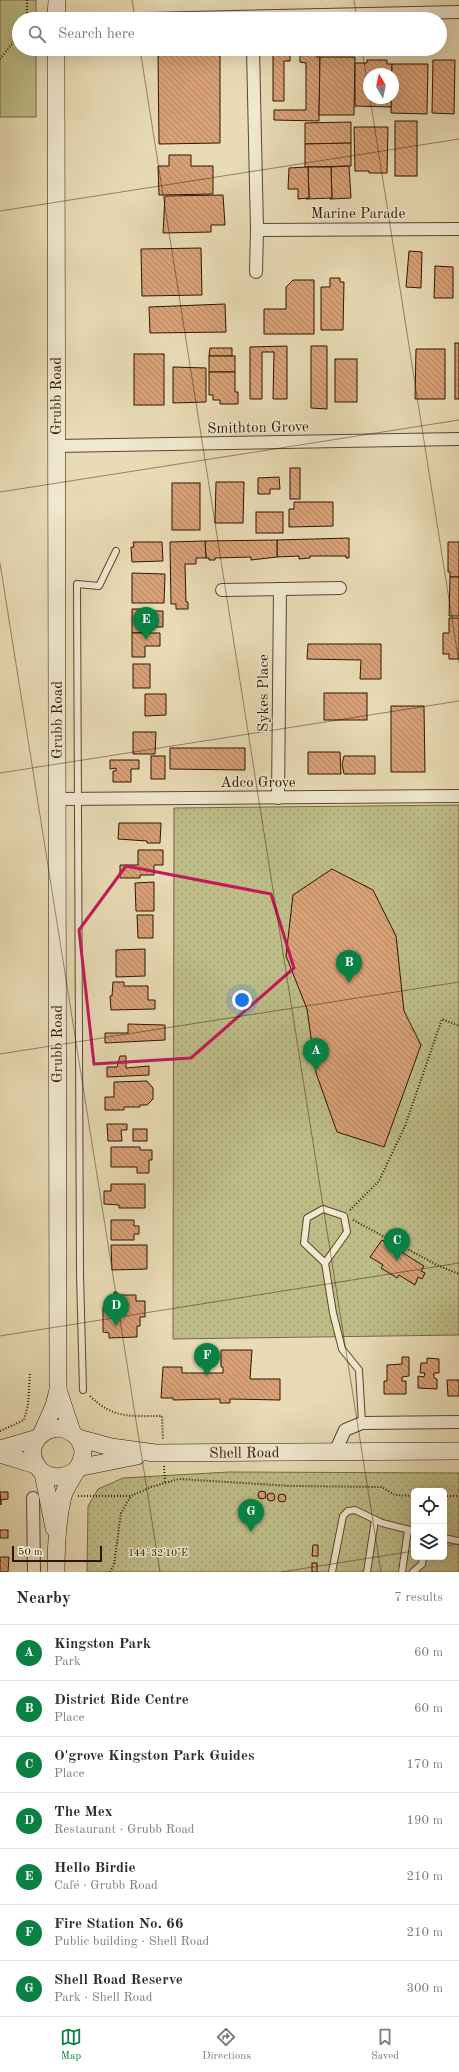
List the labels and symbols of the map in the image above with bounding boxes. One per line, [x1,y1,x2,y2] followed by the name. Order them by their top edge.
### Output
[363,68,399,104] north arrow
[311,207,405,222] street label: Marine Parade
[50,357,65,435] street label: Grubb Road
[207,420,309,437] street label: Smithton Grove
[133,607,159,640] pin: E
[257,654,272,732] street label: Sykes Place
[51,681,66,759] street label: Grubb Road
[220,776,296,791] street label: Adco Grove
[336,950,362,983] pin: B
[232,990,252,1010] your location
[51,1005,66,1083] street label: Grubb Road
[303,1038,329,1071] pin: A
[384,1228,410,1261] pin: C
[103,1293,129,1326] pin: D
[194,1343,220,1376] pin: F
[209,1446,280,1462] street label: Shell Road
[238,1499,264,1532] pin: G
[12,1544,102,1563] scale bar
[128,1548,188,1558] text: 144°32'10"E

